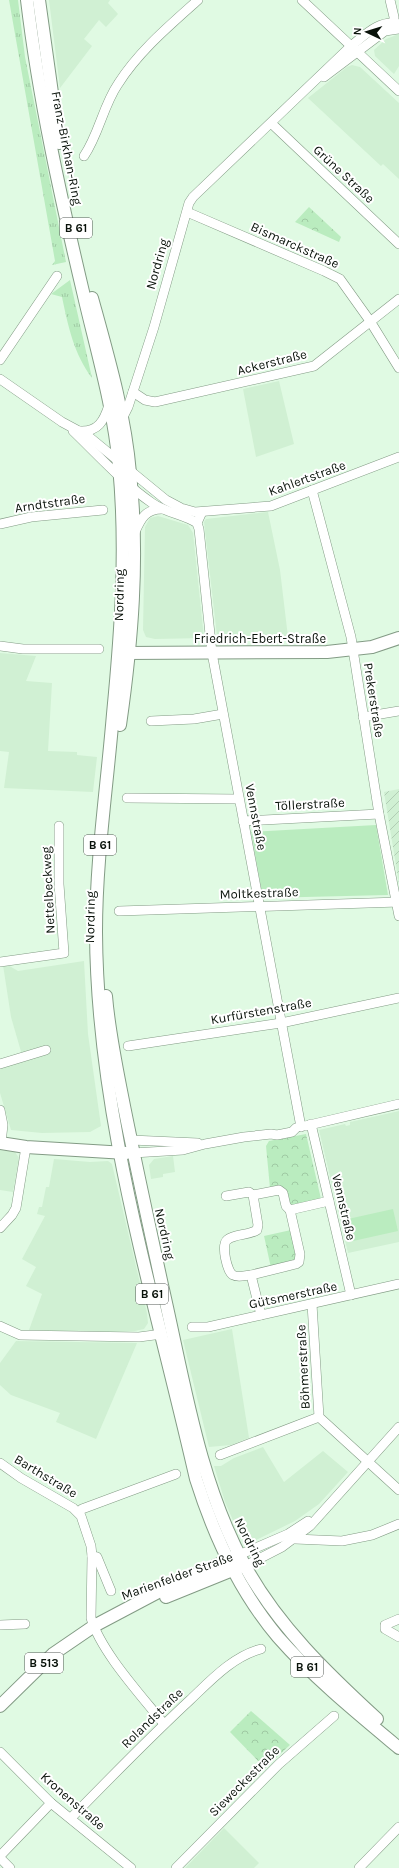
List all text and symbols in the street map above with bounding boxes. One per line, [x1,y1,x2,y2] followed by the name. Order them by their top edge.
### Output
[347,12,387,52] north arrow
[351,27,364,36] text: N
[49,90,86,207] street label: Franz-Birkhan-Ring
[310,142,378,206] street label: Grüne Straße
[60,218,92,238] road number: B 61
[249,219,342,271] street label: Bismarckstraße
[143,236,172,291] street label: Nordring
[236,346,309,378] street label: Ackerstraße
[266,457,348,499] street label: Kahlertstraße
[14,491,86,515] street label: Arndtstraße
[111,568,127,621] street label: Nordring
[194,631,327,646] street label: Friedrich-Ebert-Straße
[361,662,387,739] street label: Prekerstraße
[242,782,270,852] street label: Vennstraße
[275,795,345,813] street label: Töllerstraße
[84,835,116,855] road number: B 61
[38,845,58,934] street label: Nettelbeckweg
[219,884,299,902] street label: Moltkestraße
[82,890,98,943] street label: Nordring
[209,995,313,1027] street label: Kurfürstenstraße
[329,1172,359,1242] street label: Vennstraße
[152,1207,178,1262] street label: Nordring
[248,1278,339,1312] street label: Gütsmerstraße
[136,1284,168,1304] road number: B 61
[293,1324,313,1410] street label: Böhmerstraße
[12,1451,81,1501] street label: Barthstraße
[231,1515,269,1569] street label: Nordring
[119,1549,235,1603] street label: Marienfelder Straße
[25,1653,63,1673] road number: B 513
[291,1657,323,1677] road number: B 61
[118,1685,186,1751] street label: Rolandstraße
[206,1742,283,1819] street label: Sieweckestraße
[38,1769,108,1833] street label: Kronenstraße

